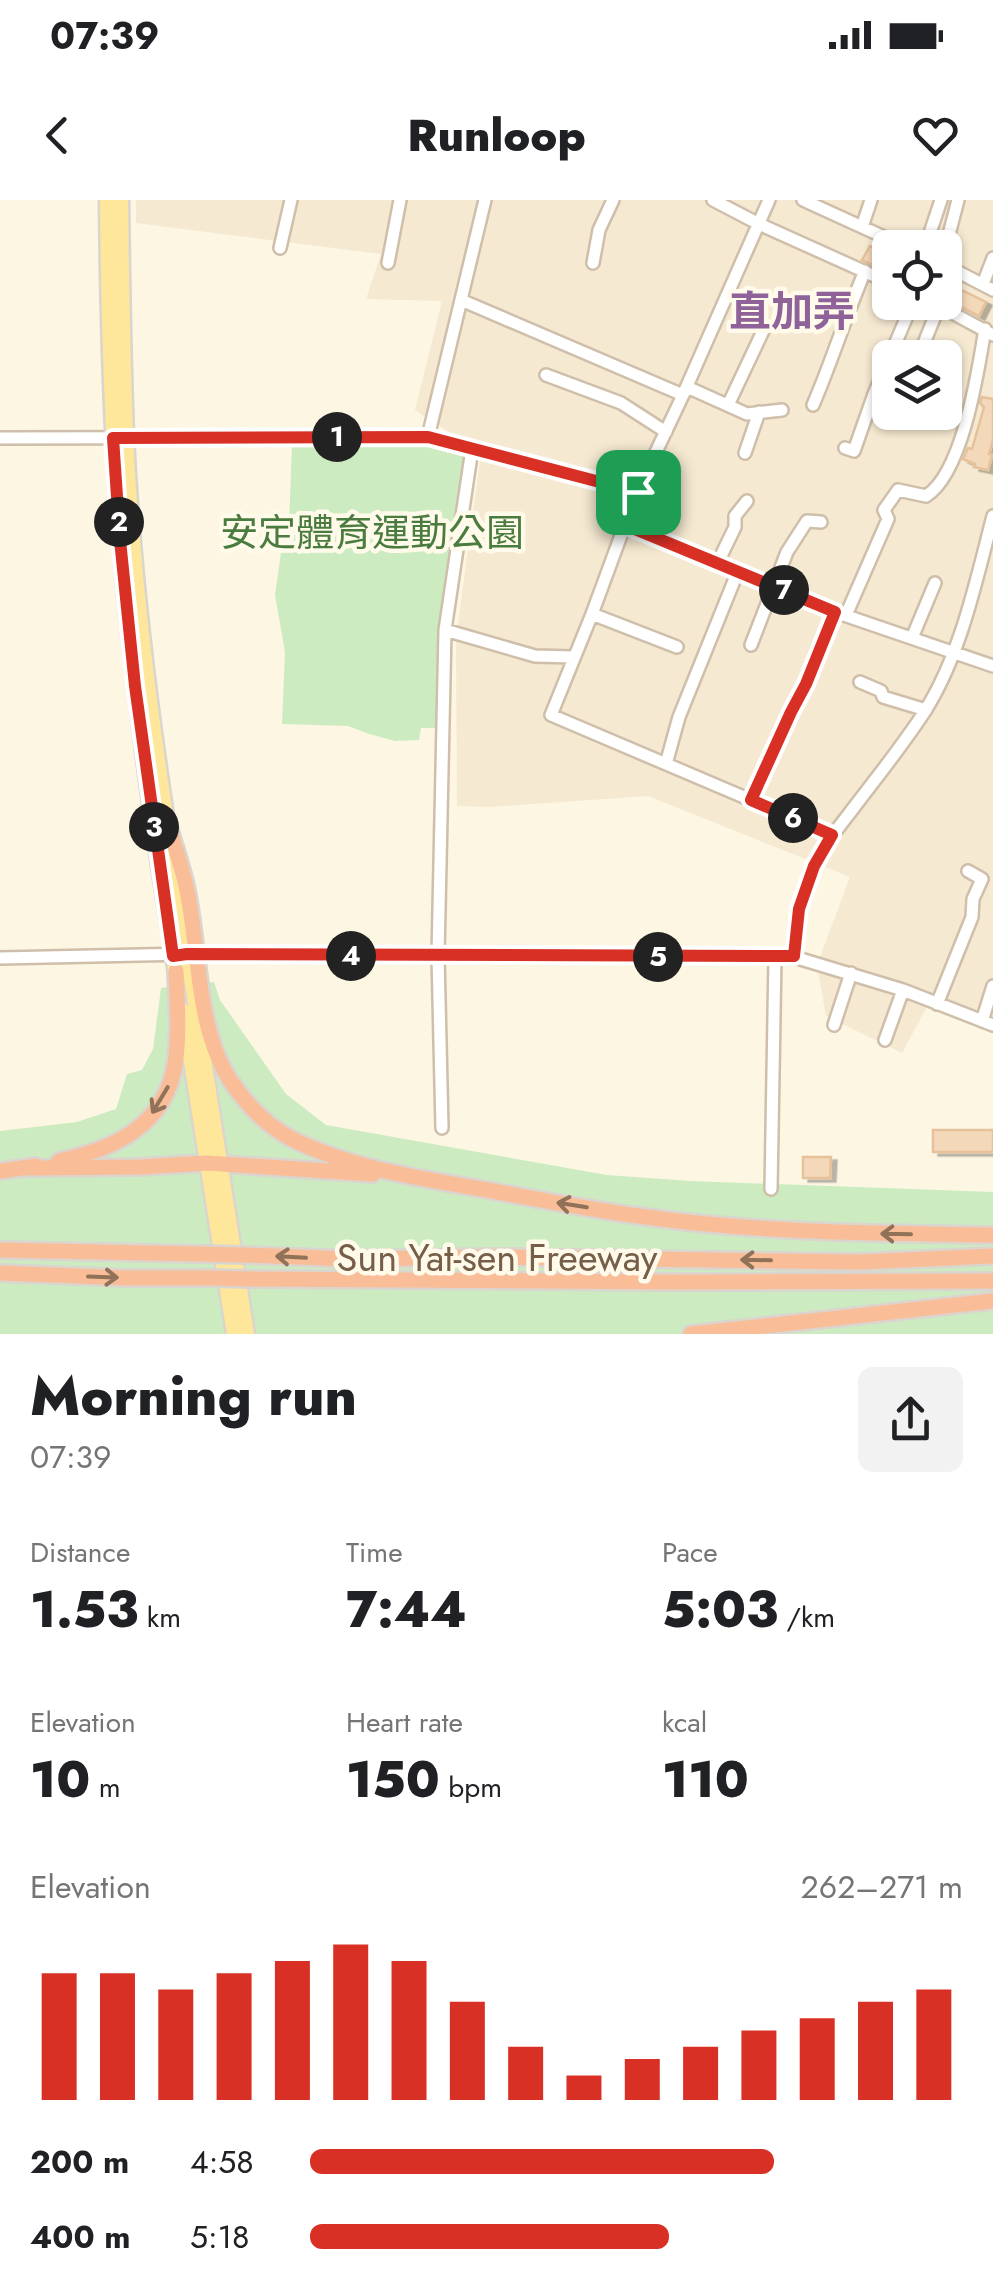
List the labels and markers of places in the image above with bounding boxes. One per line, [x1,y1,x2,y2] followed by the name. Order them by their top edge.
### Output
[312,412,362,462] pin: 1
[596,450,681,535] pin
[94,497,144,547] pin: 2
[759,565,809,615] pin: 7
[768,793,818,843] pin: 6
[129,802,179,852] pin: 3
[326,931,376,981] pin: 4
[633,932,683,982] pin: 5

